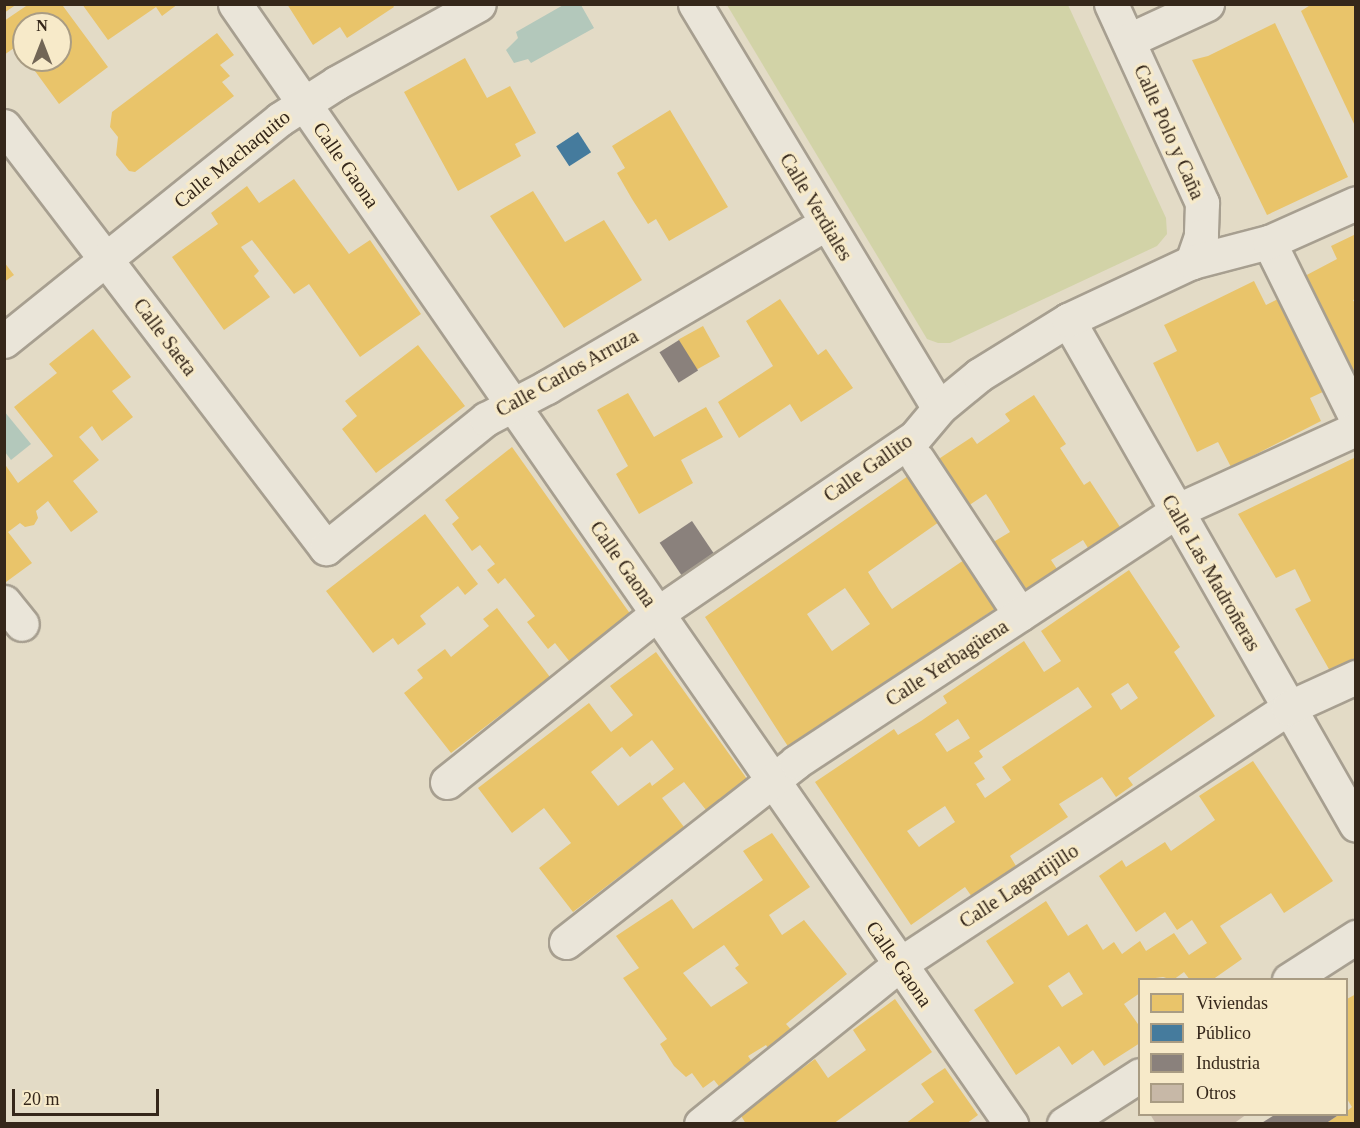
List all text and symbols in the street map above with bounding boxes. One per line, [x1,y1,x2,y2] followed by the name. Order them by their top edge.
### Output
[12,12,72,72] north arrow
[36,17,48,34] text: N
[1129,61,1209,203] street label: Calle Polo y Caña
[169,105,295,213] street label: Calle Machaquito
[308,117,384,213] street label: Calle Gaona
[774,149,858,265] street label: Calle Verdiales
[128,294,202,380] street label: Calle Saeta
[491,324,643,422] street label: Calle Carlos Arruza
[819,429,917,507] street label: Calle Gallito
[1156,491,1266,655] street label: Calle Las Madroñeras
[585,516,661,612] street label: Calle Gaona
[881,614,1013,712] street label: Calle Yerbagüena
[955,839,1083,933] street label: Calle Lagartijillo
[861,916,937,1012] street label: Calle Gaona
[1138,978,1348,1116] legend
[1196,993,1268,1013] text: Viviendas
[1196,1023,1251,1043] text: Público
[1196,1053,1260,1073] text: Industria
[15,1077,162,1115] scale bar
[1196,1083,1236,1103] text: Otros
[23,1089,60,1109] text: 20 m

